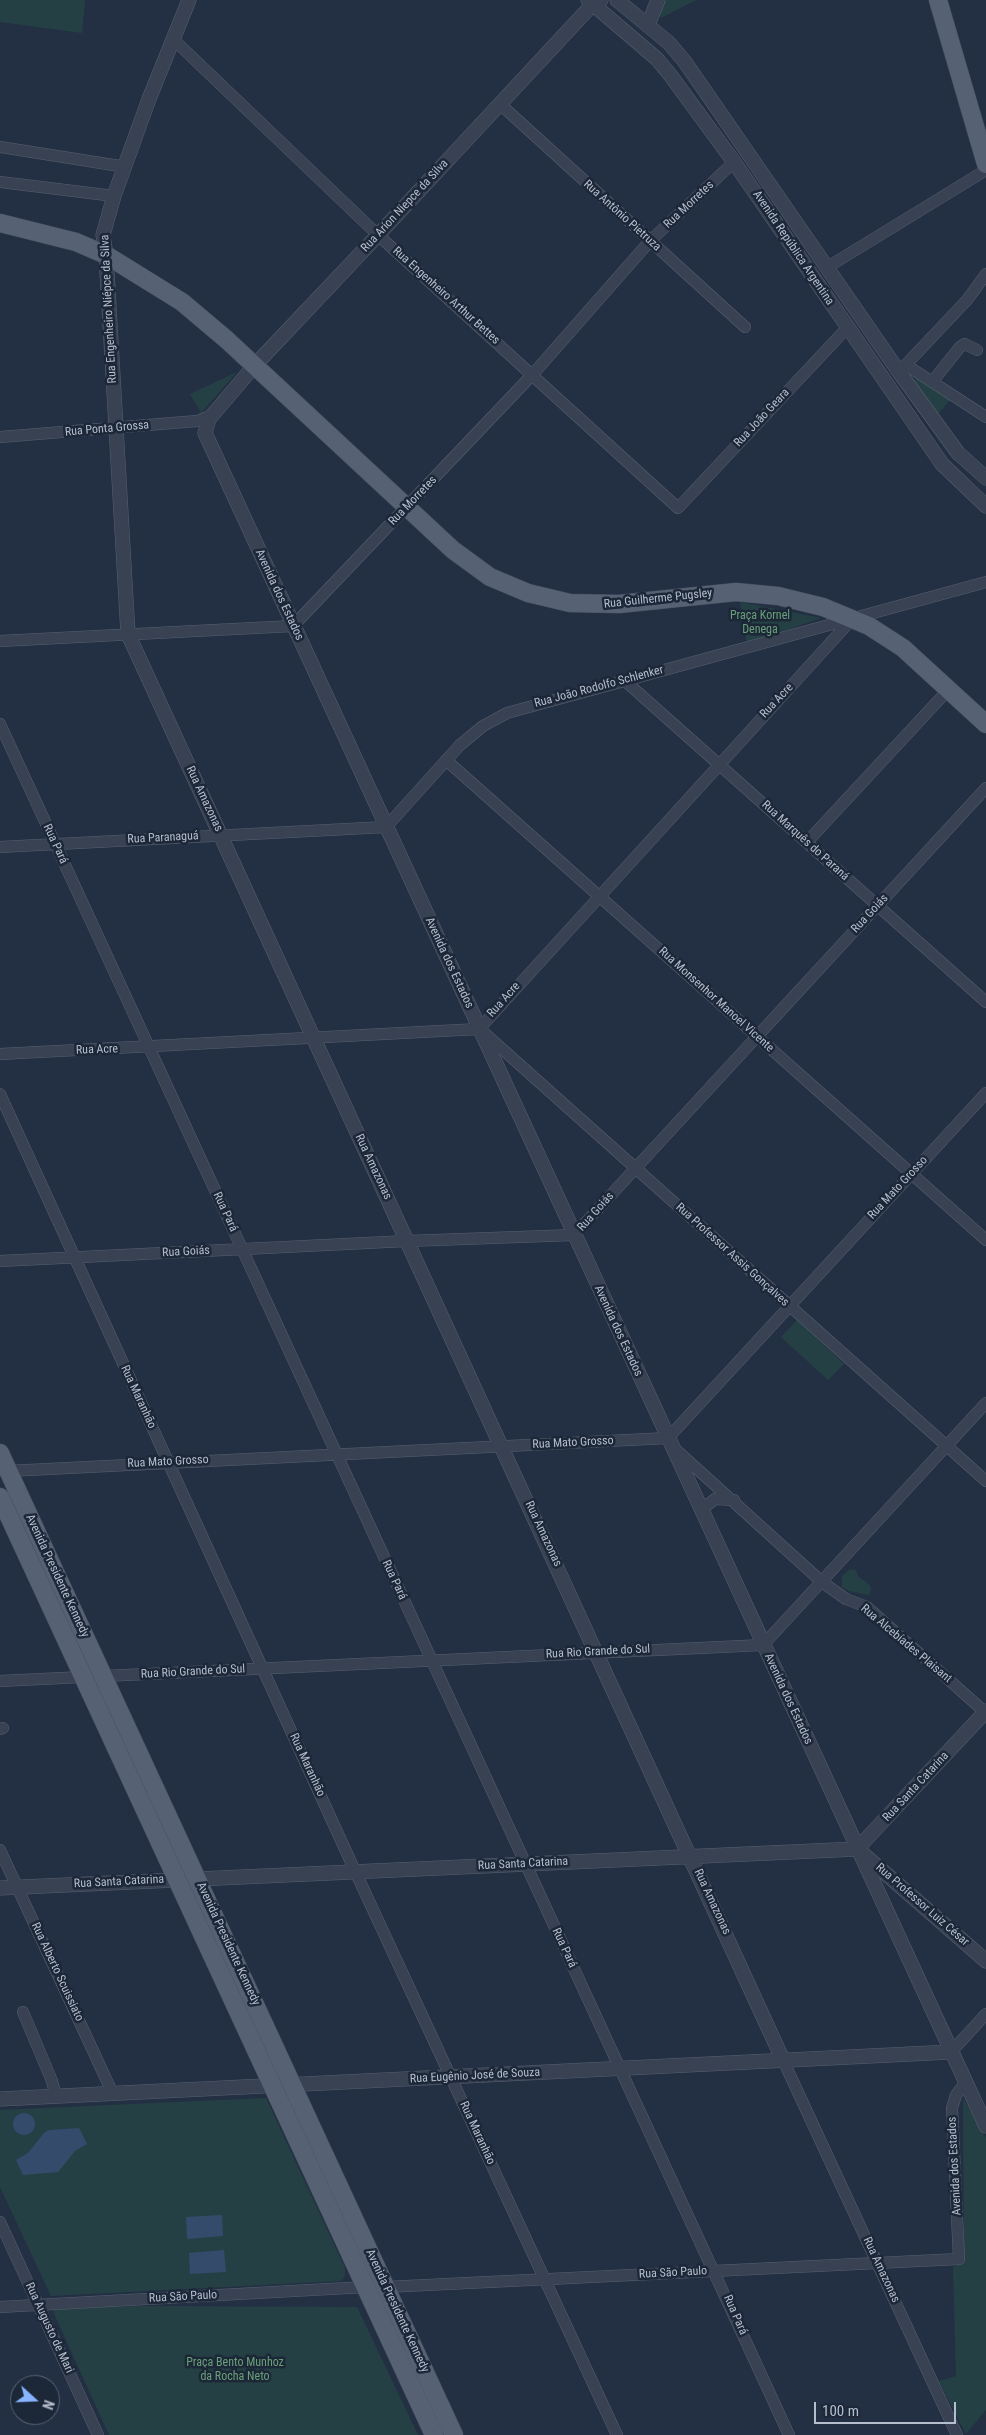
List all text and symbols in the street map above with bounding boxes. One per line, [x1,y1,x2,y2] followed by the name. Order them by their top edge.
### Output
[358,157,452,255] street label: Rua Arion Niepce da Silva
[580,177,664,255] street label: Rua Antônio Pietruza
[661,178,717,232] street label: Rua Morretes
[749,188,837,308] street label: Avenida República Argentina
[98,234,120,384] street label: Rua Engenheiro Niépce da Silva
[389,244,503,348] street label: Rua Engenheiro Arthur Bettes
[731,386,793,450] street label: Rua João Geara
[64,418,150,440] street label: Rua Ponta Grossa
[386,473,440,529] street label: Rua Morretes
[252,547,306,643] street label: Avenida dos Estados
[603,586,713,612] street label: Rua Guilherme Pugsley
[730,609,790,637] park label: Praça Kornel Denega
[533,663,665,711] street label: Rua João Rodolfo Schlenker
[757,681,797,721] street label: Rua Acre
[183,764,225,834] street label: Rua Amazonas
[758,798,852,884] street label: Rua Marquês do Paraná
[40,822,70,866] street label: Rua Pará
[127,829,199,847] street label: Rua Paranaguá
[848,892,892,936] street label: Rua Goiás
[422,915,476,1011] street label: Avenida dos Estados
[655,944,777,1056] street label: Rua Monsenhor Manoel Vicente
[484,979,524,1021] street label: Rua Acre
[76,1042,118,1058] street label: Rua Acre
[352,1132,394,1202] street label: Rua Amazonas
[865,1153,931,1223] street label: Rua Mato Grosso
[575,1189,617,1235] street label: Rua Goiás
[210,1190,240,1234] street label: Rua Pará
[672,1200,792,1310] street label: Rua Professor Assis Gonçalves
[162,1244,210,1260] street label: Rua Goiás
[591,1283,645,1379] street label: Avenida dos Estados
[117,1363,159,1431] street label: Rua Maranhão
[532,1434,614,1452] street label: Rua Mato Grosso
[127,1453,209,1471] street label: Rua Mato Grosso
[522,1499,564,1569] street label: Rua Amazonas
[22,1512,92,1640] street label: Avenida Presidente Kennedy
[379,1558,409,1602] street label: Rua Pará
[858,1602,954,1686] street label: Rua Alcebíades Plaisant
[545,1642,651,1662] street label: Rua Rio Grande do Sul
[761,1651,815,1747] street label: Avenida dos Estados
[140,1662,246,1682] street label: Rua Rio Grande do Sul
[286,1731,328,1799] street label: Rua Maranhão
[880,1749,952,1825] street label: Rua Santa Catarina
[478,1854,568,1874] street label: Rua Santa Catarina
[872,1861,972,1949] street label: Rua Professor Luiz César
[691,1867,733,1937] street label: Rua Amazonas
[74,1872,164,1892] street label: Rua Santa Catarina
[193,1880,263,2008] street label: Avenida Presidente Kennedy
[28,1920,86,2024] street label: Rua Alberto Scuissiato
[549,1926,579,1970] street label: Rua Pará
[410,2065,540,2087] street label: Rua Eugênio José de Souza
[456,2099,498,2167] street label: Rua Maranhão
[945,2116,965,2216] street label: Avenida dos Estados
[860,2235,902,2305] street label: Rua Amazonas
[362,2247,432,2375] street label: Avenida Presidente Kennedy
[639,2264,707,2282] street label: Rua São Paulo
[22,2280,76,2376] street label: Rua Augusto de Mari
[149,2288,217,2306] street label: Rua São Paulo
[720,2293,750,2337] street label: Rua Pará
[186,2356,284,2384] park label: Praça Bento Munhoz da Rocha Neto
[10,2375,60,2425] north arrow
[816,2392,958,2424] scale bar
[39,2398,57,2412] text: N
[822,2402,859,2420] text: 100 m

